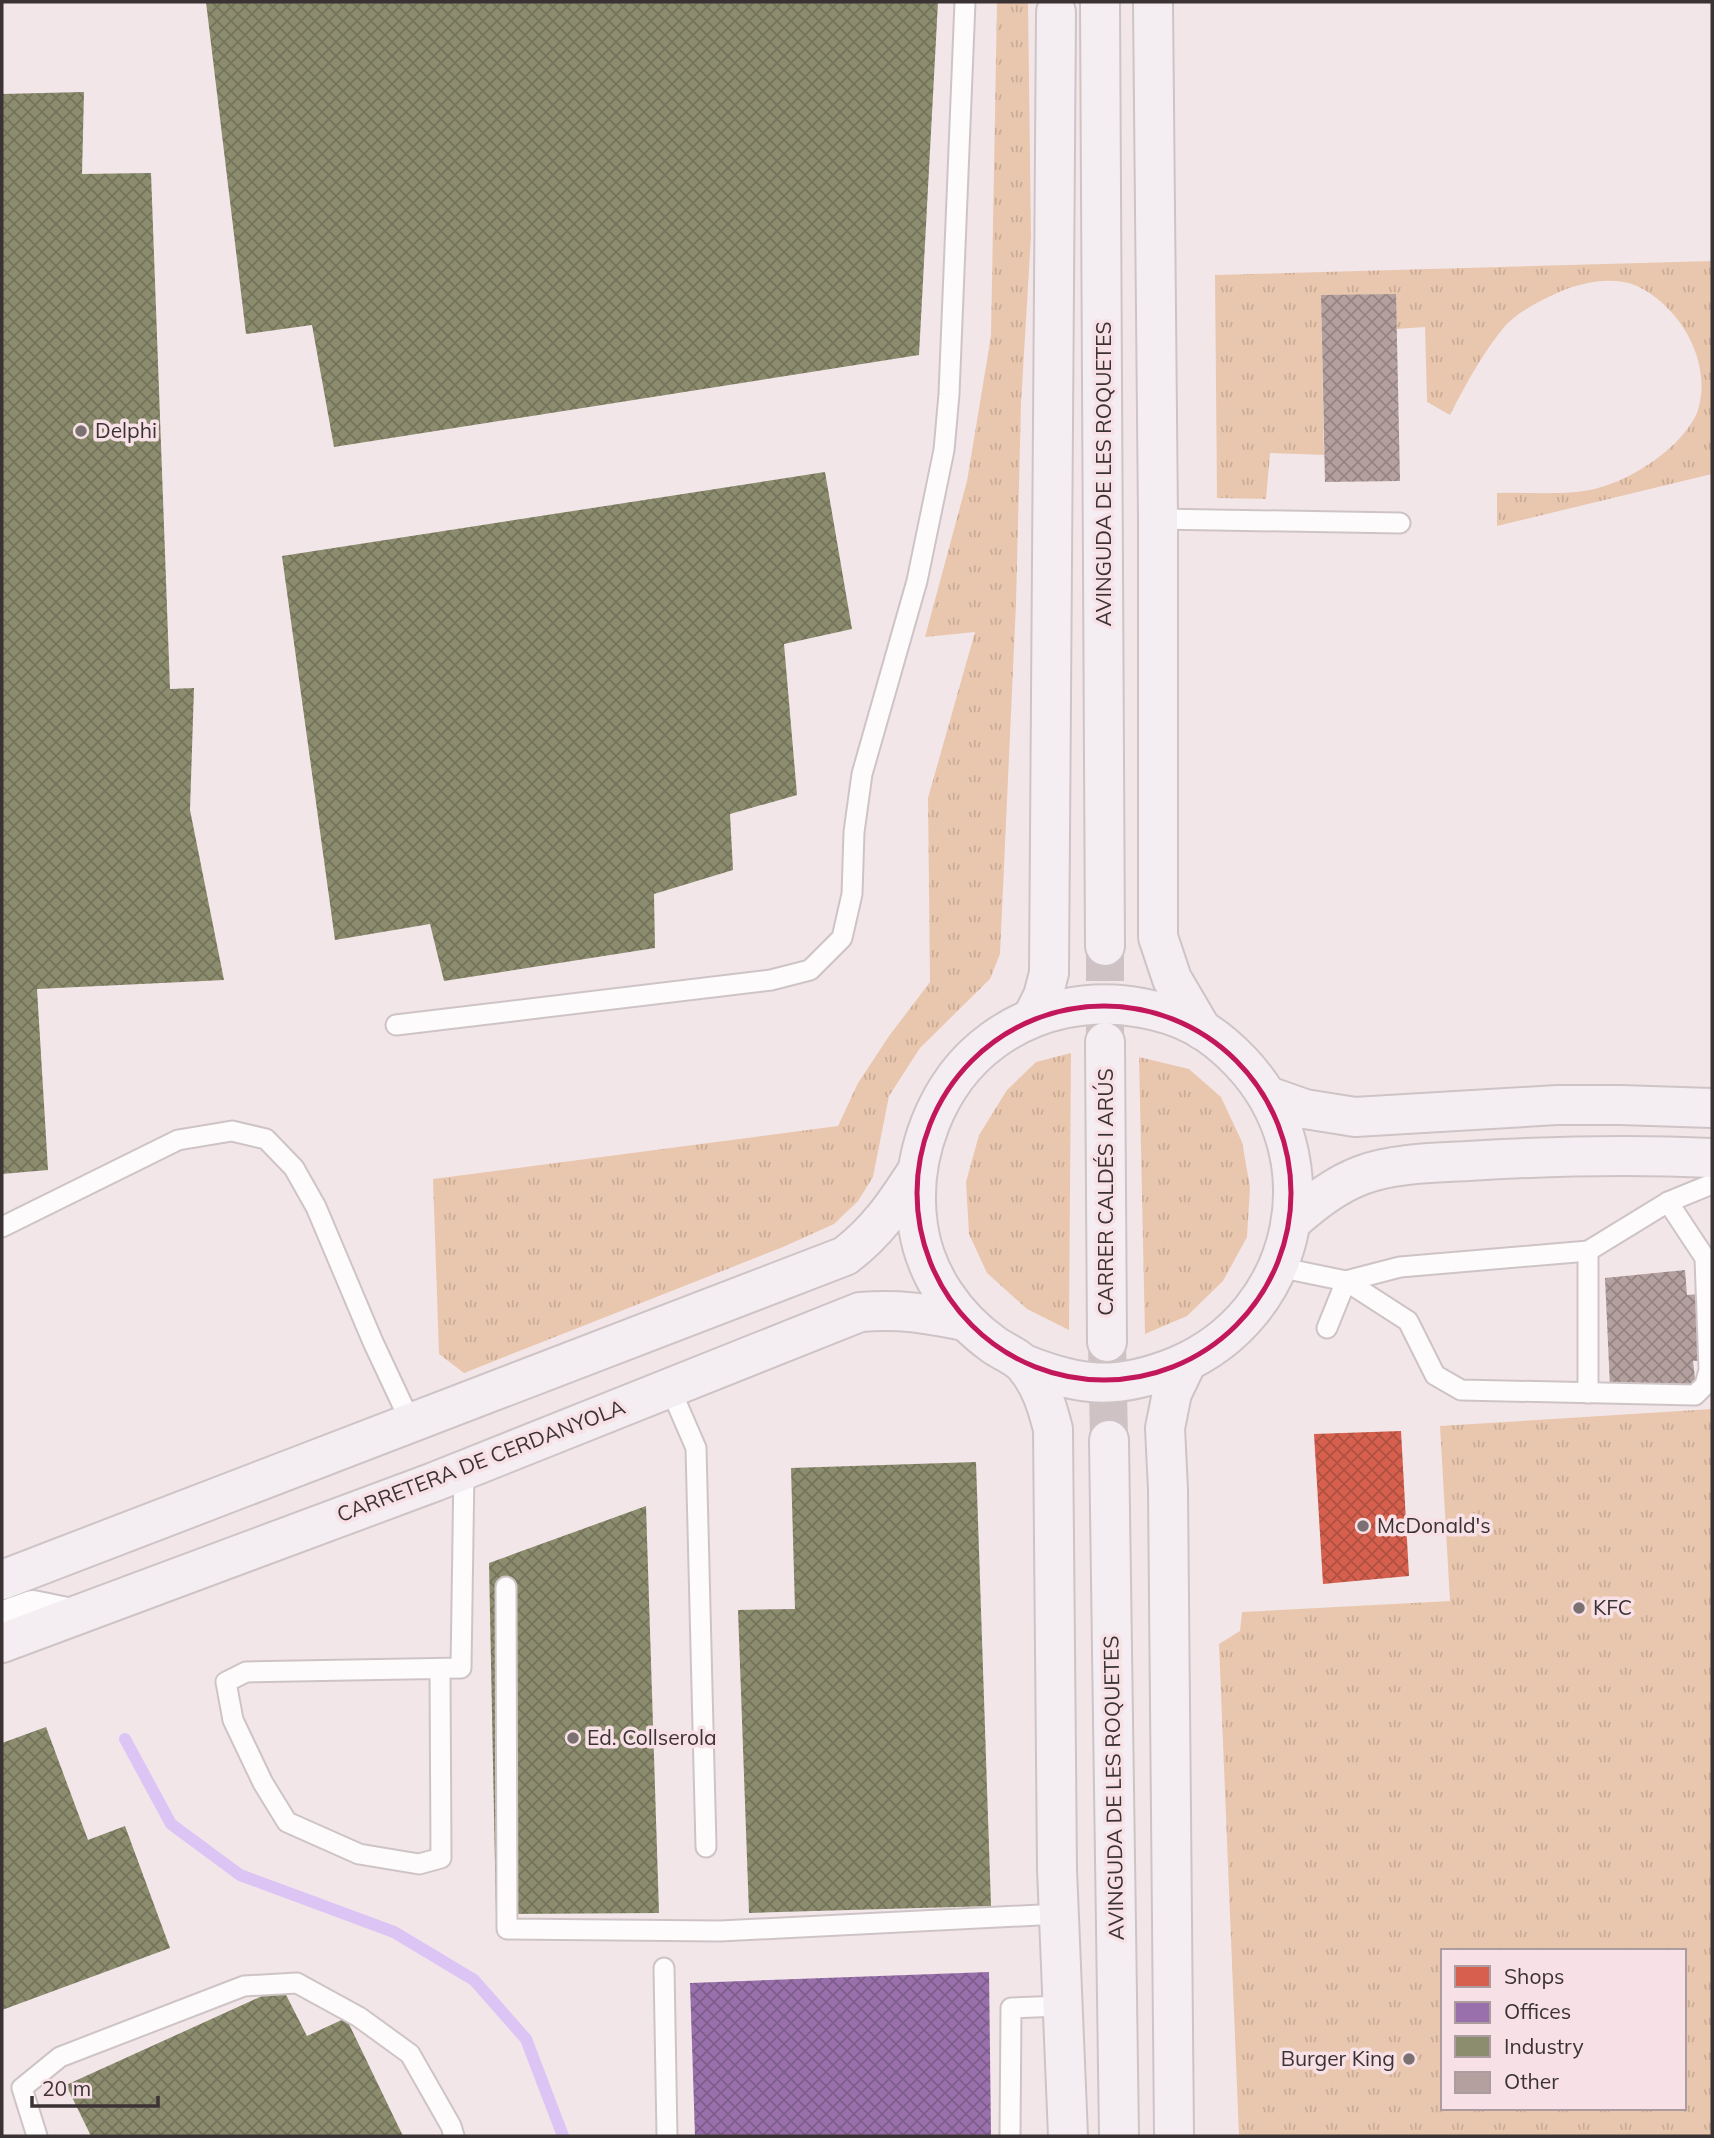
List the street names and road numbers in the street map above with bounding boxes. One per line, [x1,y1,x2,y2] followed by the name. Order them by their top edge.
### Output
[1090,322,1116,626] street label: AVINGUDA DE LES ROQUETES
[1092,1068,1118,1316] street label: CARRER CALDÉS I ARÚS
[333,1393,629,1527] street label: CARRETERA DE CERDANYOLA
[1097,1635,1129,1941] street label: AVINGUDA DE LES ROQUETES

